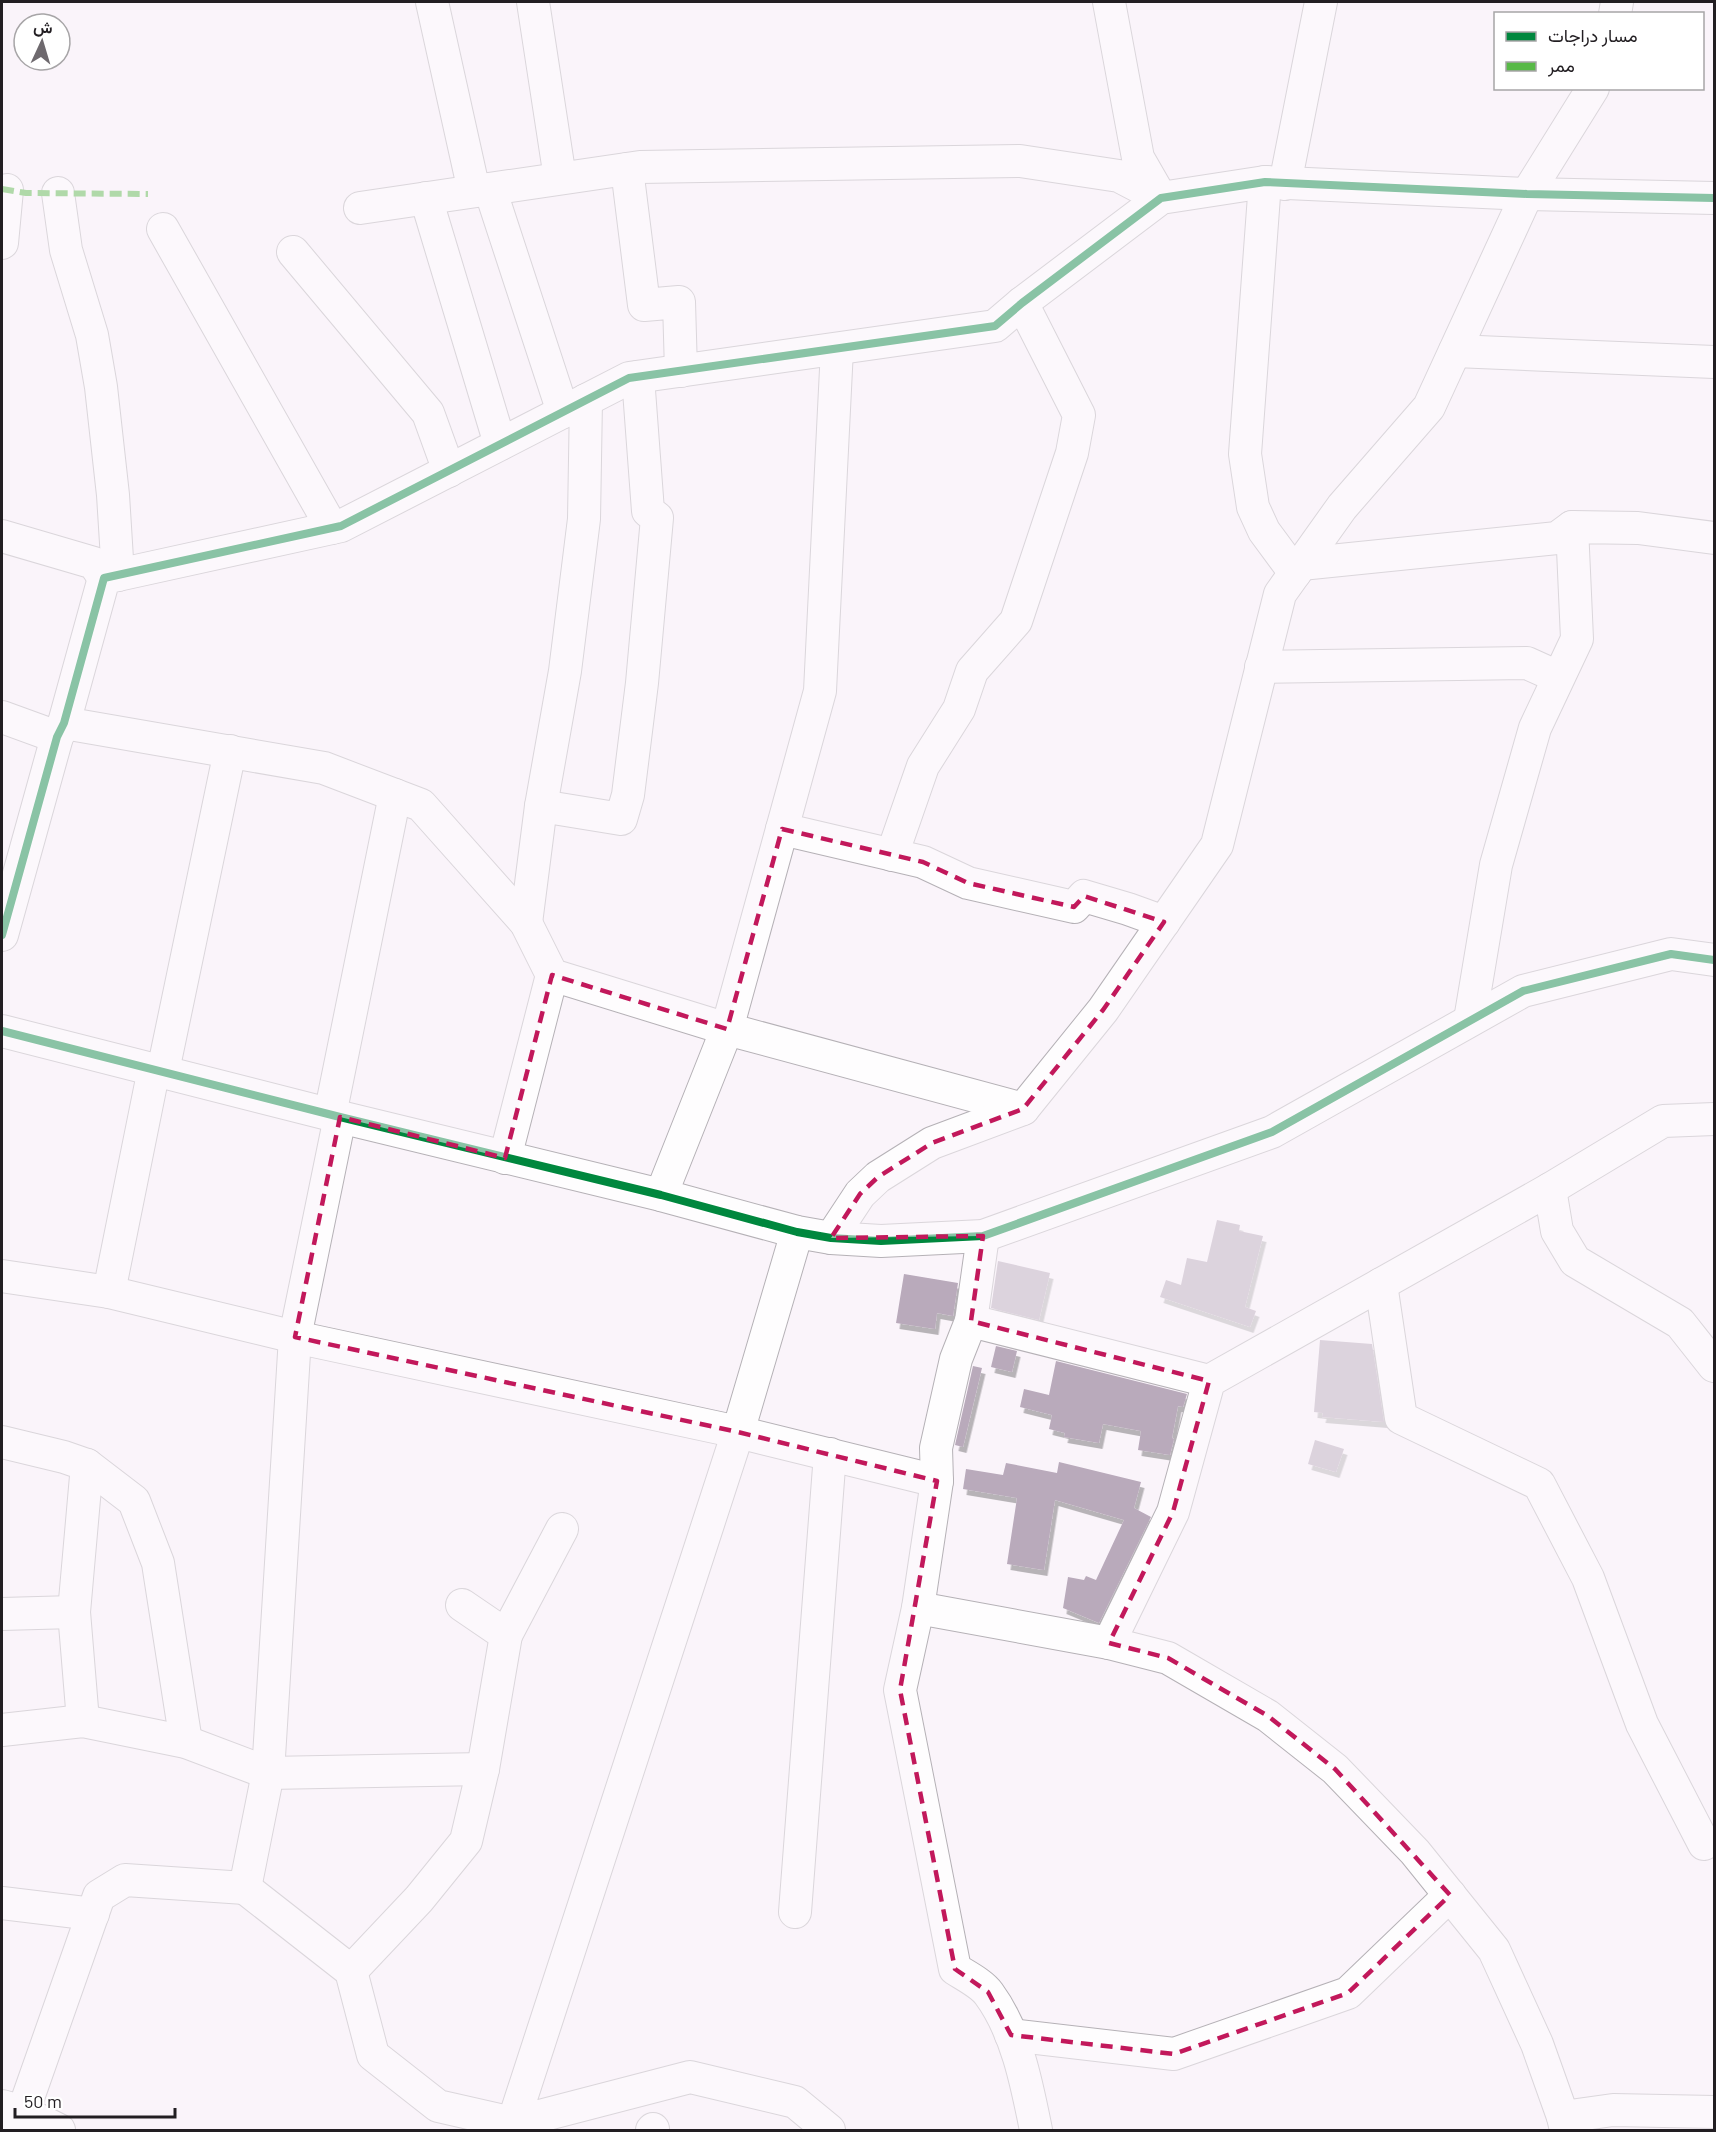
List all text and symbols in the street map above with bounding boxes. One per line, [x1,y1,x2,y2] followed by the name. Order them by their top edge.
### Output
[12,12,72,72] north arrow
[1494,12,1704,90] legend
[33,16,53,38] text: ش
[1548,24,1638,47] text: مسار دراجات
[1547,54,1575,77] text: ممر
[15,2081,176,2119] scale bar
[24,2090,62,2112] text: 50 m

